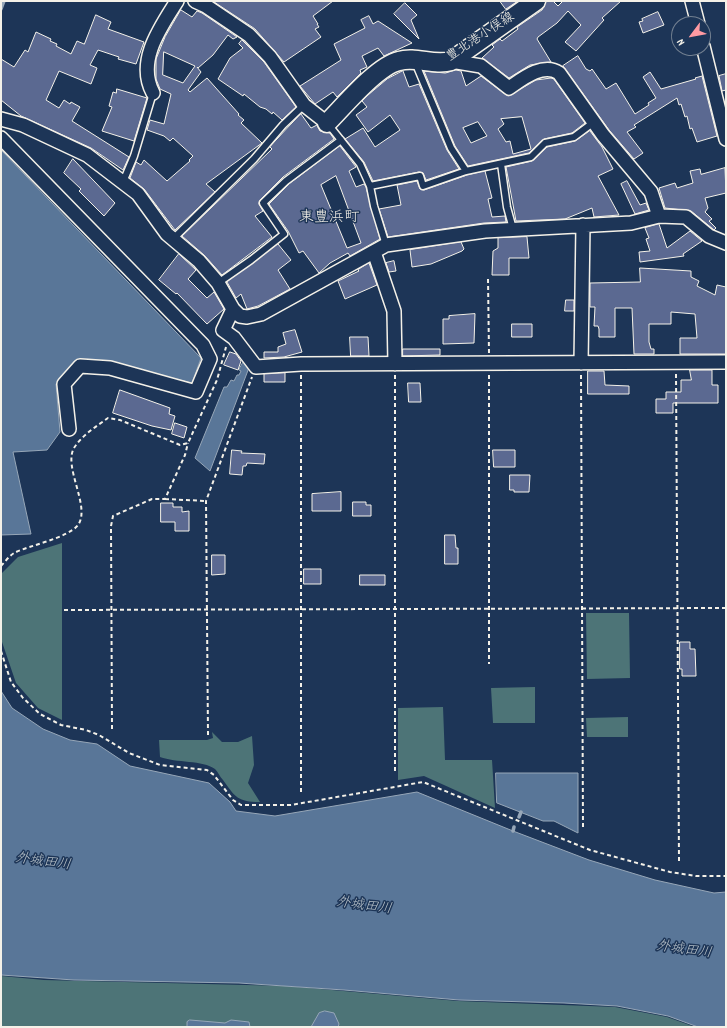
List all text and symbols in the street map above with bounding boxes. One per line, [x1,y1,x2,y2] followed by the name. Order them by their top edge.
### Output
[444,10,518,66] street label: 豊北港小俣線
[671,16,711,56] north arrow
[673,35,690,48] text: N
[299,210,359,228] district label: 東豊浜町
[14,851,72,875] water label: 外城田川
[335,895,393,919] water label: 外城田川
[655,939,713,963] water label: 外城田川

